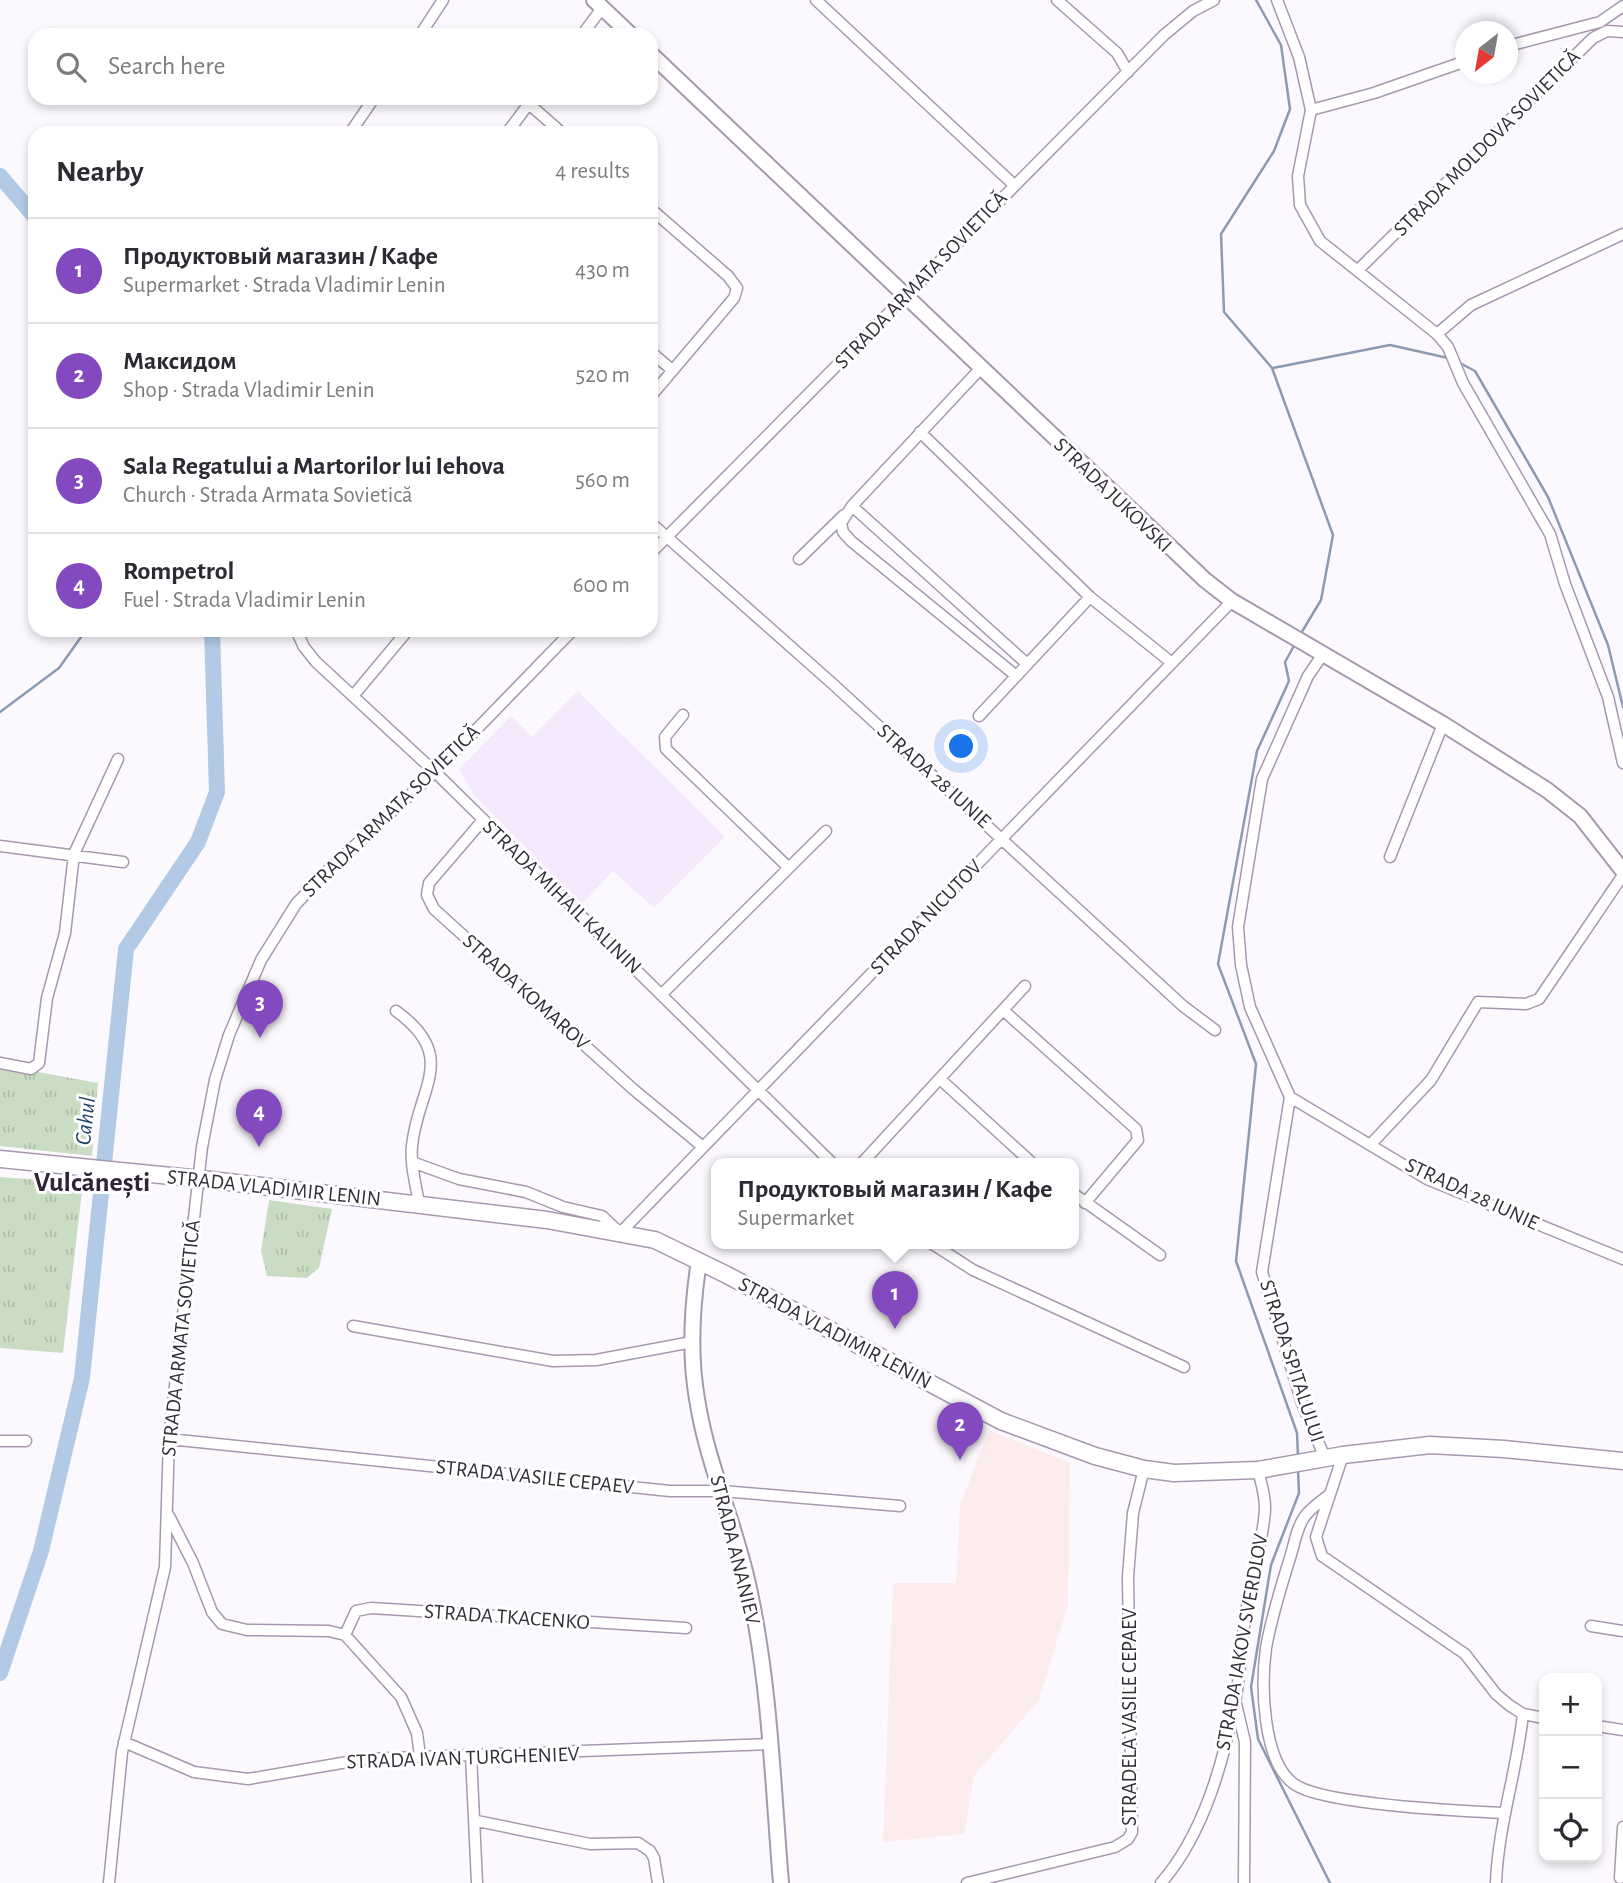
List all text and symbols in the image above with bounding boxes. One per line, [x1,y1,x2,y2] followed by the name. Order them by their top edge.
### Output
[1455,21,1518,84] north arrow
[28,28,658,105] search box
[1389,45,1584,240] street label: STRADA MOLDOVA SOVIETICĂ
[52,48,90,86] icon: search
[108,53,226,79] text: Search here
[56,157,144,187] text: Nearby
[555,160,630,183] text: 4 results
[830,186,1011,373] street label: STRADA ARMATA SOVIETICĂ
[123,243,438,269] text: Продуктовый магазин / Кафе
[75,259,83,282] text: 1
[575,259,630,282] text: 430 m
[123,274,446,297] text: Supermarket · Strada Vladimir Lenin
[123,348,237,374] text: Максидом
[74,364,84,387] text: 2
[576,364,630,387] text: 520 m
[123,379,375,402] text: Shop · Strada Vladimir Lenin
[1050,434,1176,556] street label: STRADA JUKOVSKI
[123,453,505,479] text: Sala Regatului a Martorilor lui Iehova
[74,469,84,492] text: 3
[575,469,630,492] text: 560 m
[123,484,413,507] text: Church · Strada Armata Sovietică
[123,558,234,584] text: Rompetrol
[73,574,85,597] text: 4
[573,574,630,597] text: 600 m
[123,589,366,612] text: Fuel · Strada Vladimir Lenin
[297,720,484,901] street label: STRADA ARMATA SOVIETICĂ
[873,720,995,832] street label: STRADA 28 IUNIE
[944,729,978,763] your location
[479,816,645,978] street label: STRADA MIHAIL KALININ
[866,855,986,978] street label: STRADA NICUTOV
[459,930,593,1054] street label: STRADA KOMAROV
[237,980,283,1038] pin: 3
[236,1089,282,1147] pin: 4
[72,1095,100,1146] water label: Cahul
[1402,1154,1542,1234] street label: STRADA 28 IUNIE
[711,1158,1079,1249] popup
[166,1166,382,1210] street label: STRADA VLADIMIR LENIN
[34,1169,150,1199] district label: Vulcănești
[738,1176,1052,1202] text: Продуктовый магазин / Кафе
[738,1207,854,1230] text: Supermarket
[157,1219,204,1457] street label: STRADA ARMATA SOVIETICĂ
[872,1271,918,1329] pin: 1
[735,1273,935,1393] street label: STRADA VLADIMIR LENIN
[1256,1277,1328,1445] street label: STRADA SPITALULUI
[937,1402,983,1460] pin: 2
[435,1456,635,1498] street label: STRADA VASILE CEPAEV
[706,1473,764,1627] street label: STRADA ANANIEV
[1213,1532,1271,1752] street label: STRADA IAKOV SVERDLOV
[424,1601,590,1633] street label: STRADA TKACENKO
[1119,1608,1140,1826] street label: STRADELA VASILE CEPAEV
[1539,1673,1602,1862] map controls
[1539,1673,1602,1736] button: +
[1539,1736,1602,1799] button: −
[346,1743,580,1773] street label: STRADA IVAN TURGHENIEV
[1539,1799,1602,1862] button: locate

